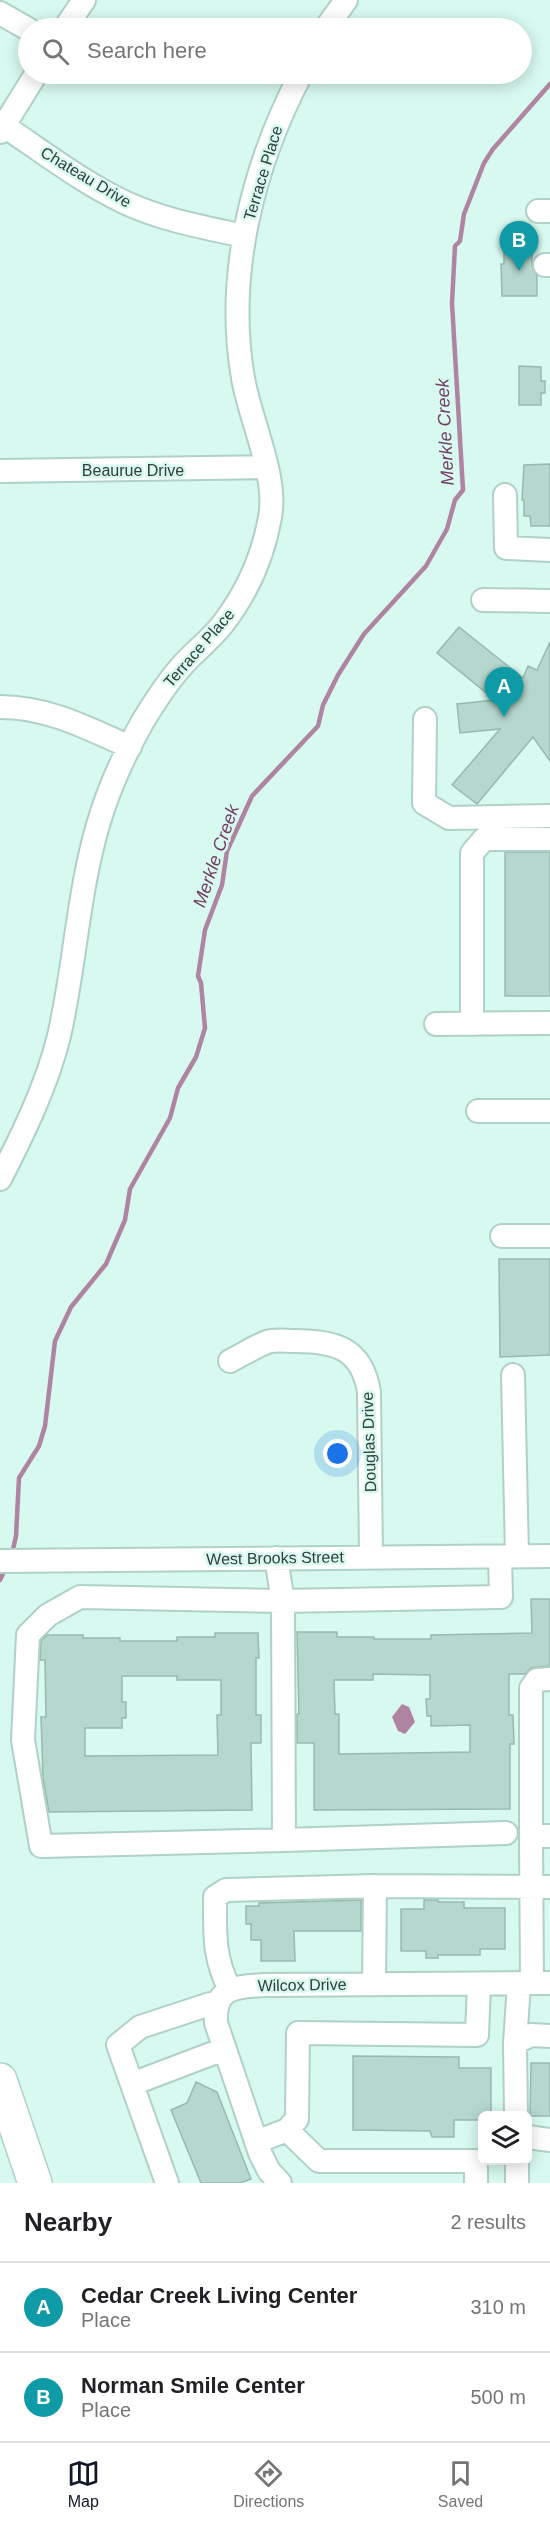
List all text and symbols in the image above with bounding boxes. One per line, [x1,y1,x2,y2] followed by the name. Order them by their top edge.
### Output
[18,18,532,84] search box
[39,35,72,68] icon: search
[87,38,207,63] text: Search here
[241,124,285,222] street label: Terrace Place
[38,143,134,211] street label: Chateau Drive
[500,222,538,271] pin: B
[432,377,458,486] water label: Merkle Creek
[82,462,184,479] street label: Beaurue Drive
[160,605,238,690] street label: Terrace Place
[484,668,524,717] pin: A
[189,801,243,910] water label: Merkle Creek
[359,1391,379,1493] street label: Douglas Drive
[323,1439,352,1468] your location
[206,1548,344,1568] street label: West Brooks Street
[257,1976,347,1994] street label: Wilcox Drive
[478,2111,532,2165] map controls
[478,2111,532,2165] button: layers
[24,2207,112,2237] text: Nearby
[450,2211,526,2233] text: 2 results
[81,2283,357,2308] text: Cedar Creek Living Center
[36,2296,51,2318] text: A
[470,2296,526,2318] text: 310 m
[81,2309,131,2331] text: Place
[81,2373,305,2398] text: Norman Smile Center
[36,2386,51,2408] text: B
[470,2386,526,2408] text: 500 m
[81,2399,131,2421] text: Place
[67,2457,100,2511] tab: Map
[233,2457,304,2511] tab: Directions
[438,2457,483,2511] tab: Saved

